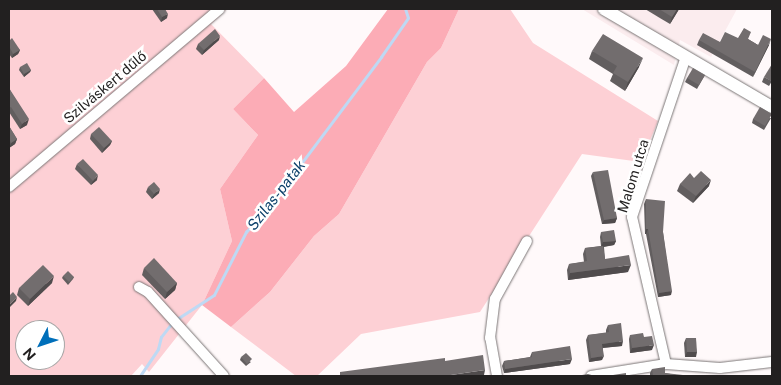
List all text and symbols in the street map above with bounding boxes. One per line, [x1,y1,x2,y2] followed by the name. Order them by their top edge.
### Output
[60,47,150,127] street label: Szilváskert dűlő
[614,137,652,215] street label: Malom utca
[243,156,309,234] water label: Szilas-patak
[15,320,65,370] north arrow
[20,345,39,364] text: N

